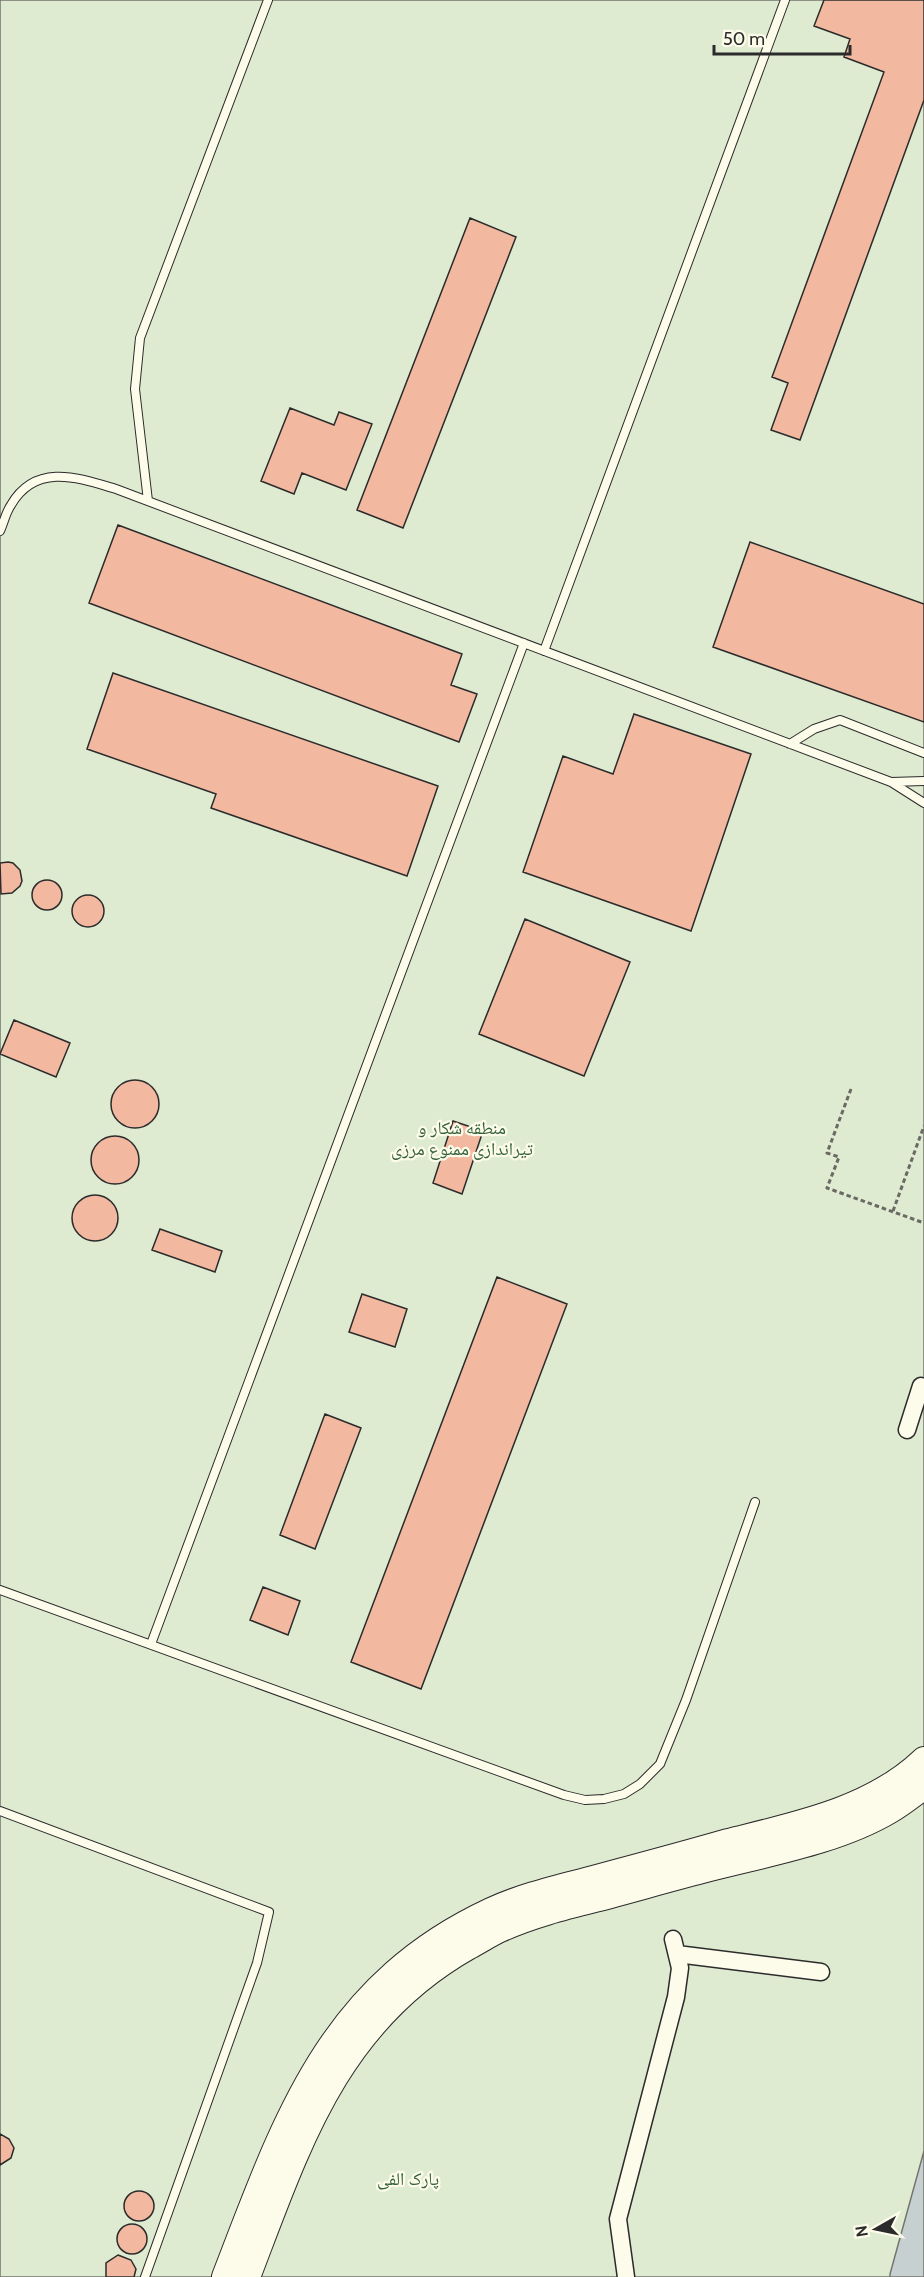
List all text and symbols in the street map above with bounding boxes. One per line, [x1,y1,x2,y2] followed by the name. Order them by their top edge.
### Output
[714,18,850,56] scale bar
[723,28,765,50] text: 50 m
[391,1117,533,1160] park label: منطقه شکار و تیراندازی ممنوع مرزی
[377,2168,439,2190] park label: پارک الفی
[846,2199,906,2259] north arrow
[851,2224,872,2238] text: N

